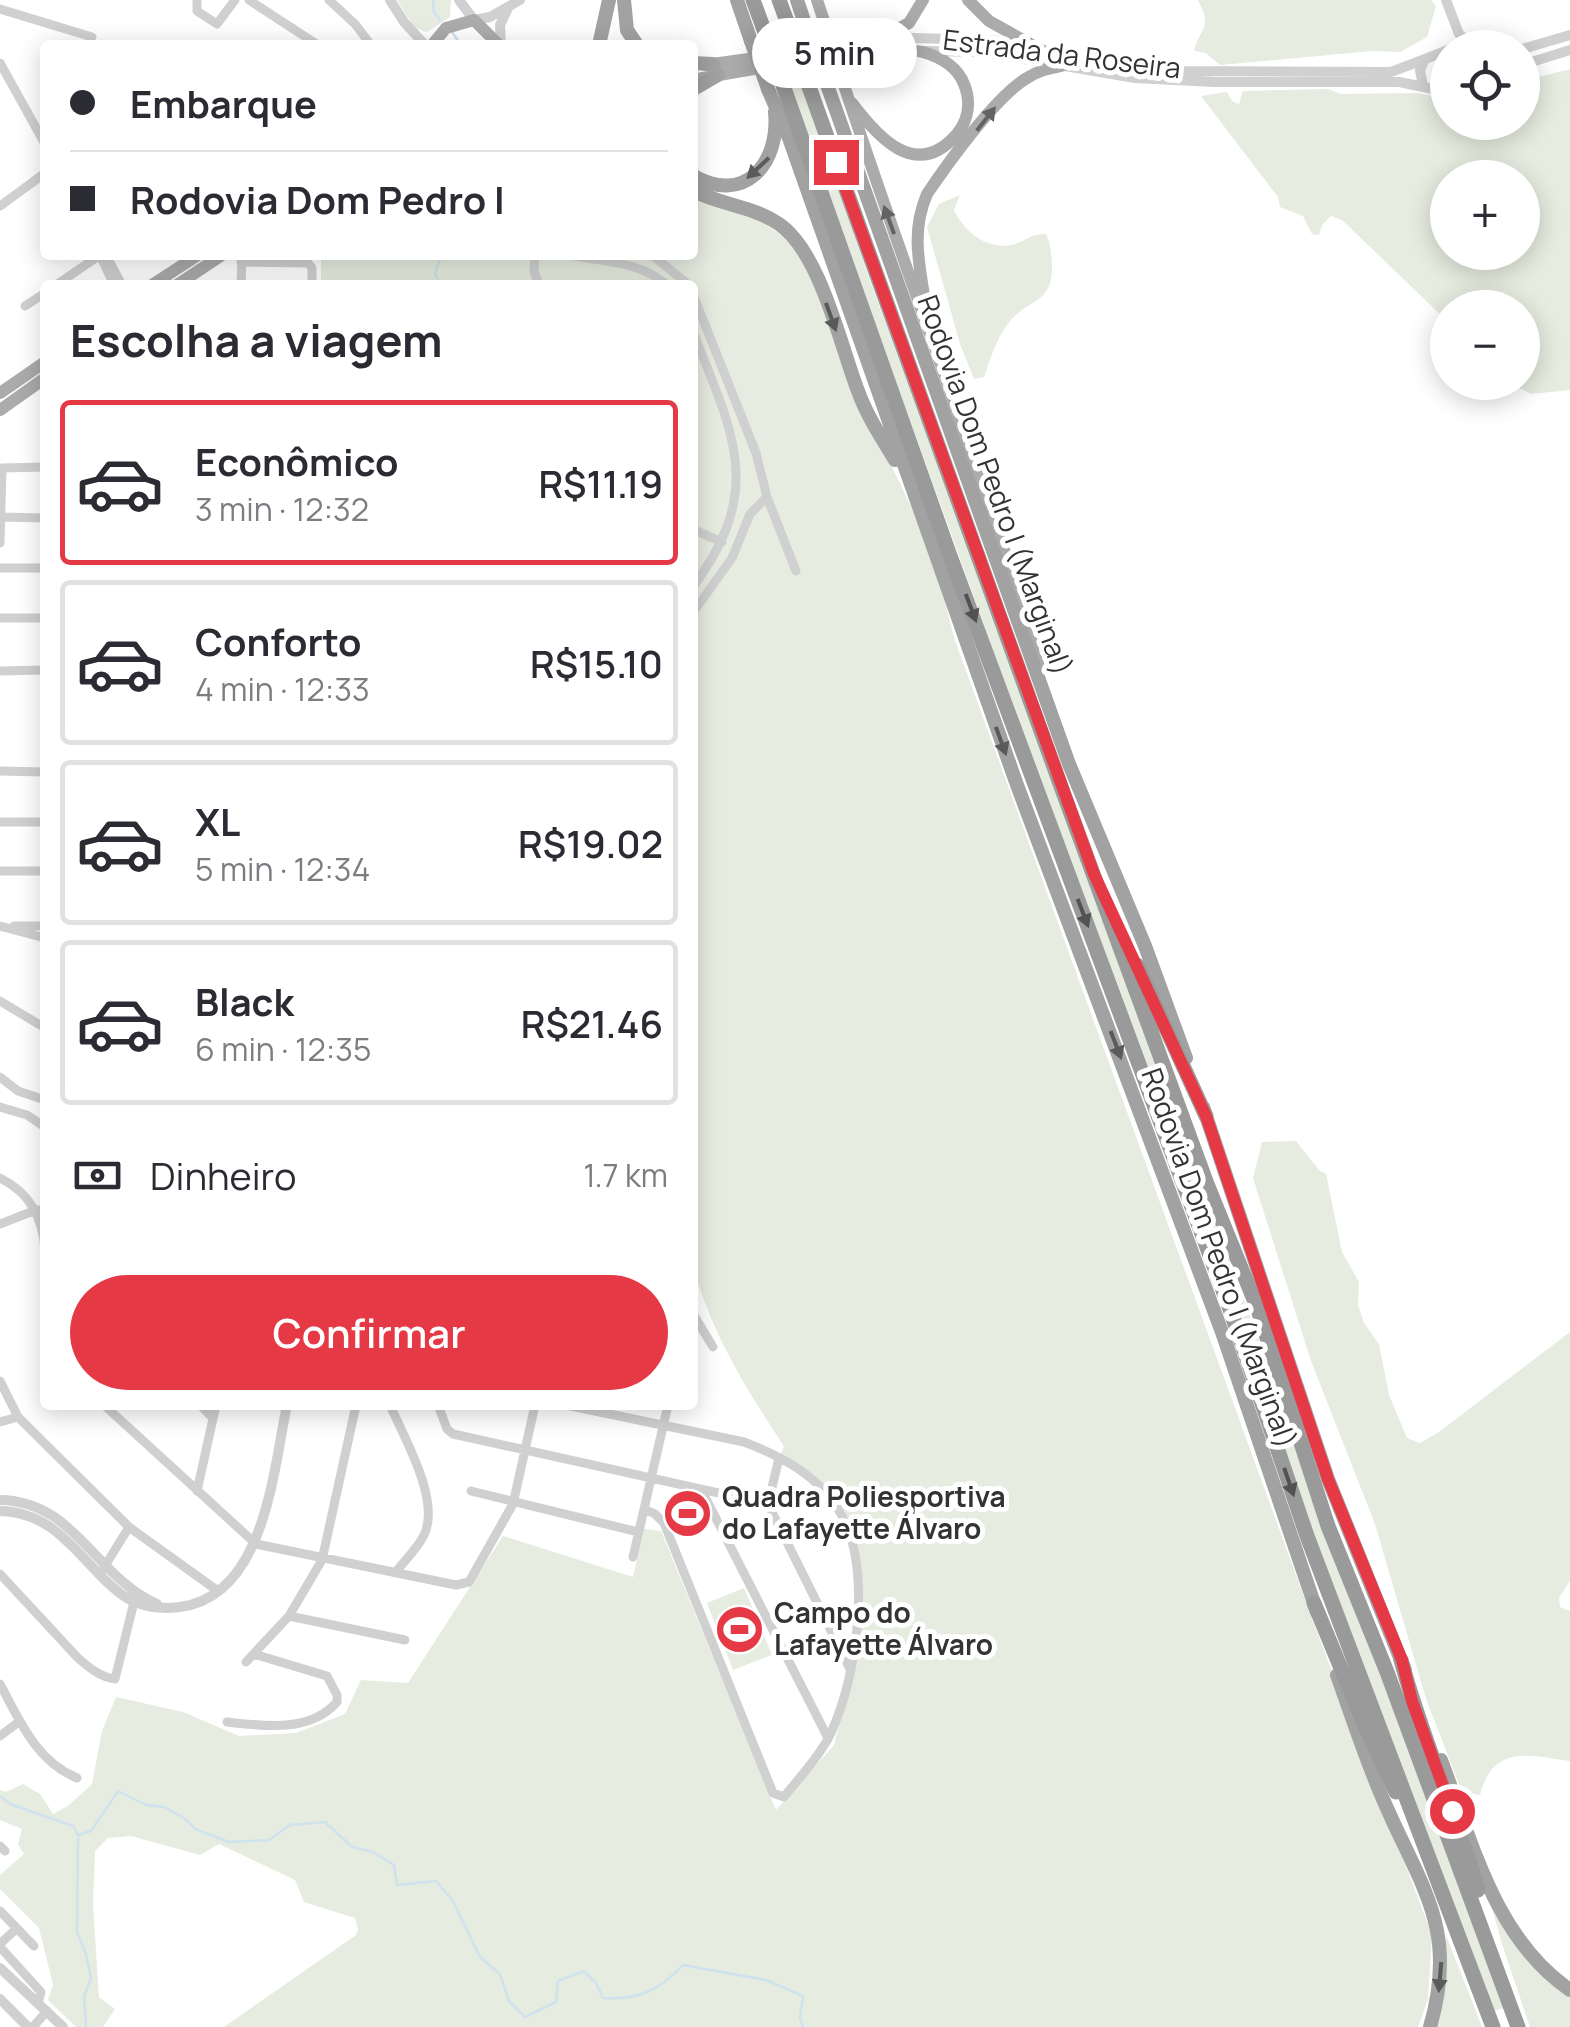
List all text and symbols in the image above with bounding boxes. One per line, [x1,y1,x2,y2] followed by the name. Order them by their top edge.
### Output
[754,17,918,87] callout: 5 min
[941,20,1183,86] street label: Estrada da Roseira
[1430,30,1540,400] map controls
[1430,30,1540,140] button: locate
[794,31,875,75] text: 5 min
[130,77,317,129] text: Embarque
[975,106,996,132] one-way arrow
[814,140,859,185] route end
[746,157,770,180] one-way arrow
[1430,160,1540,270] button: +
[130,173,505,225] text: Rodovia Dom Pedro I
[881,204,896,234] one-way arrow
[909,289,1082,680] street label: Rodovia Dom Pedro I (Marginal)
[1430,290,1540,400] button: −
[824,303,839,333] one-way arrow
[70,309,442,371] text: Escolha a viagem
[195,435,399,487] text: Econômico
[75,438,165,528] icon: car
[538,457,663,509] text: R$11.19
[195,487,369,531] text: 3 min · 12:32
[963,593,979,623] one-way arrow
[195,615,361,667] text: Conforto
[75,618,165,708] icon: car
[530,637,663,689] text: R$15.10
[195,667,370,711] text: 4 min · 12:33
[994,726,1009,756] one-way arrow
[195,795,240,847] text: XL
[75,798,165,888] icon: car
[518,817,663,869] text: R$19.02
[195,847,370,891] text: 5 min · 12:34
[1076,898,1091,928] one-way arrow
[195,975,294,1027] text: Black
[75,978,165,1068] icon: car
[521,997,663,1049] text: R$21.46
[195,1027,371,1071] text: 6 min · 12:35
[1109,1030,1124,1060] one-way arrow
[1133,1062,1306,1453] street label: Rodovia Dom Pedro I (Marginal)
[70,1148,125,1203] icon: cash
[150,1149,296,1201] text: Dinheiro
[583,1153,668,1197] text: 1.7 km
[70,1275,668,1390] button: Confirmar
[1282,1467,1297,1497] one-way arrow
[722,1477,1006,1547] place label: Quadra Poliesportiva do Lafayette Álvaro
[661,1487,713,1539] sports icon: Quadra Poliesportiva do Lafayette Álvaro
[774,1593,993,1663] place label: Campo do Lafayette Álvaro
[713,1603,765,1655] sports icon: Campo do Lafayette Álvaro
[1430,1789,1475,1834] route start
[1431,1961,1447,1993] one-way arrow

